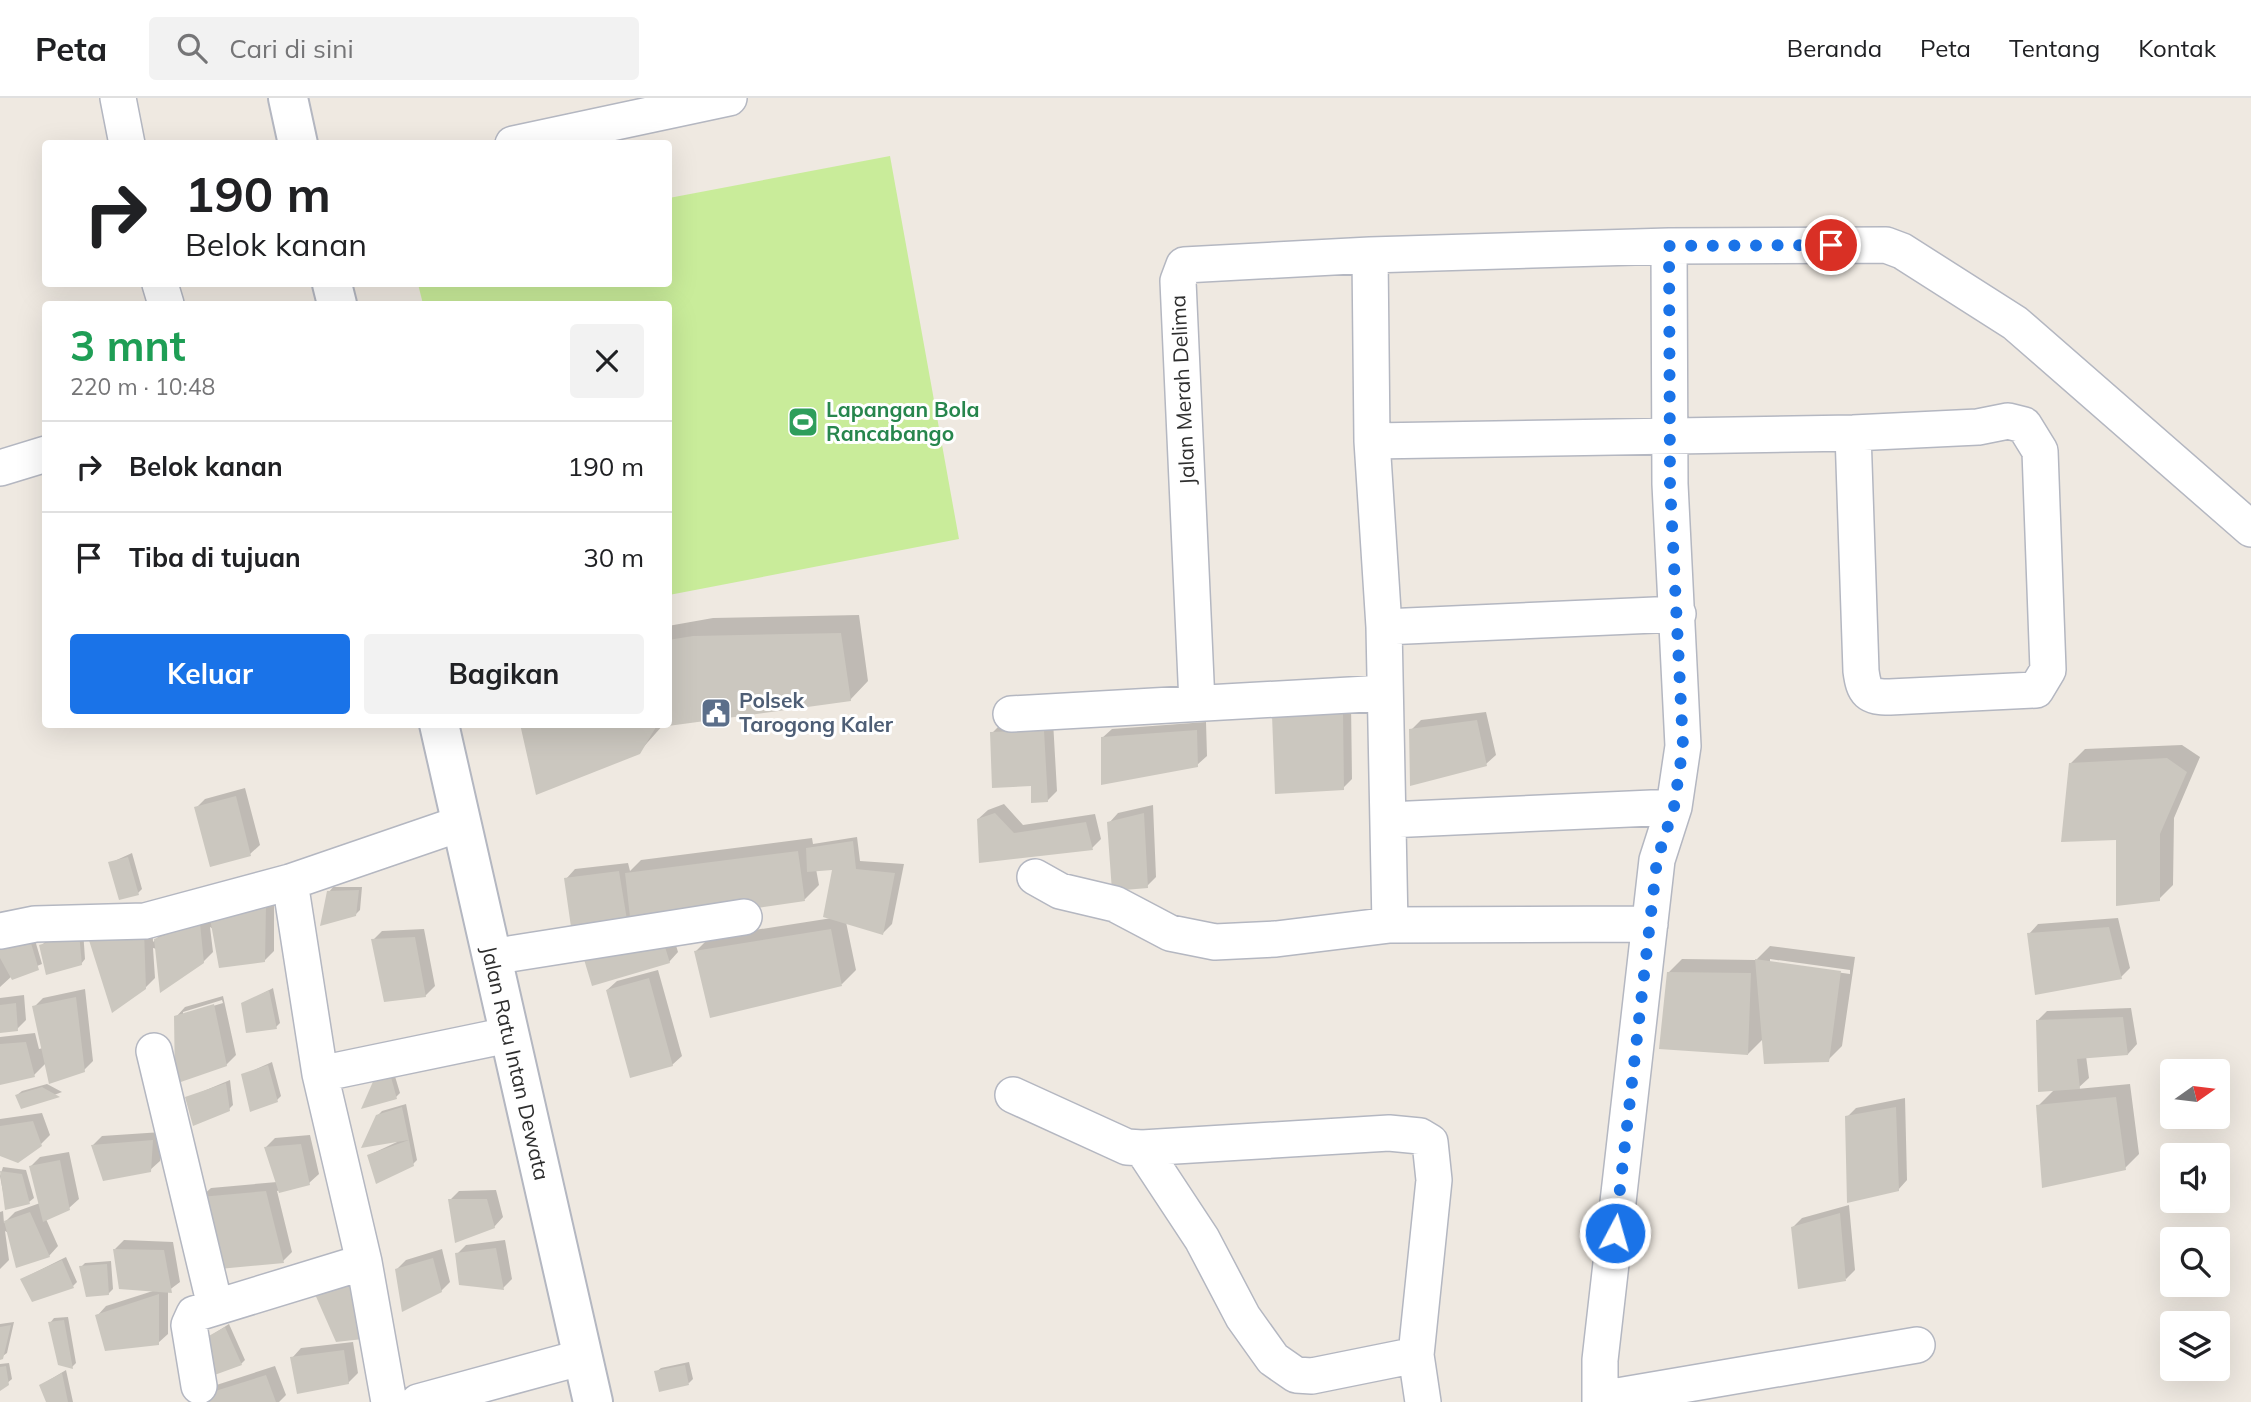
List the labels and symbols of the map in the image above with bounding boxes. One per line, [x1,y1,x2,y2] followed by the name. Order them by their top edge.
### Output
[1801,215,1861,275] pin
[1164,294,1200,486] street label: Jalan Merah Delima
[826,396,979,446] place label: Lapangan Bola Rancabango
[786,405,820,439] sports icon: Lapangan Bola Rancabango
[739,687,894,737] place label: Polsek Tarogong Kaler
[699,696,733,730] public building icon: Polsek Tarogong Kaler
[476,943,556,1183] street label: Jalan Ratu Intan Dewata
[2160,1059,2230,1129] north arrow
[1578,1196,1652,1270] position arrow

